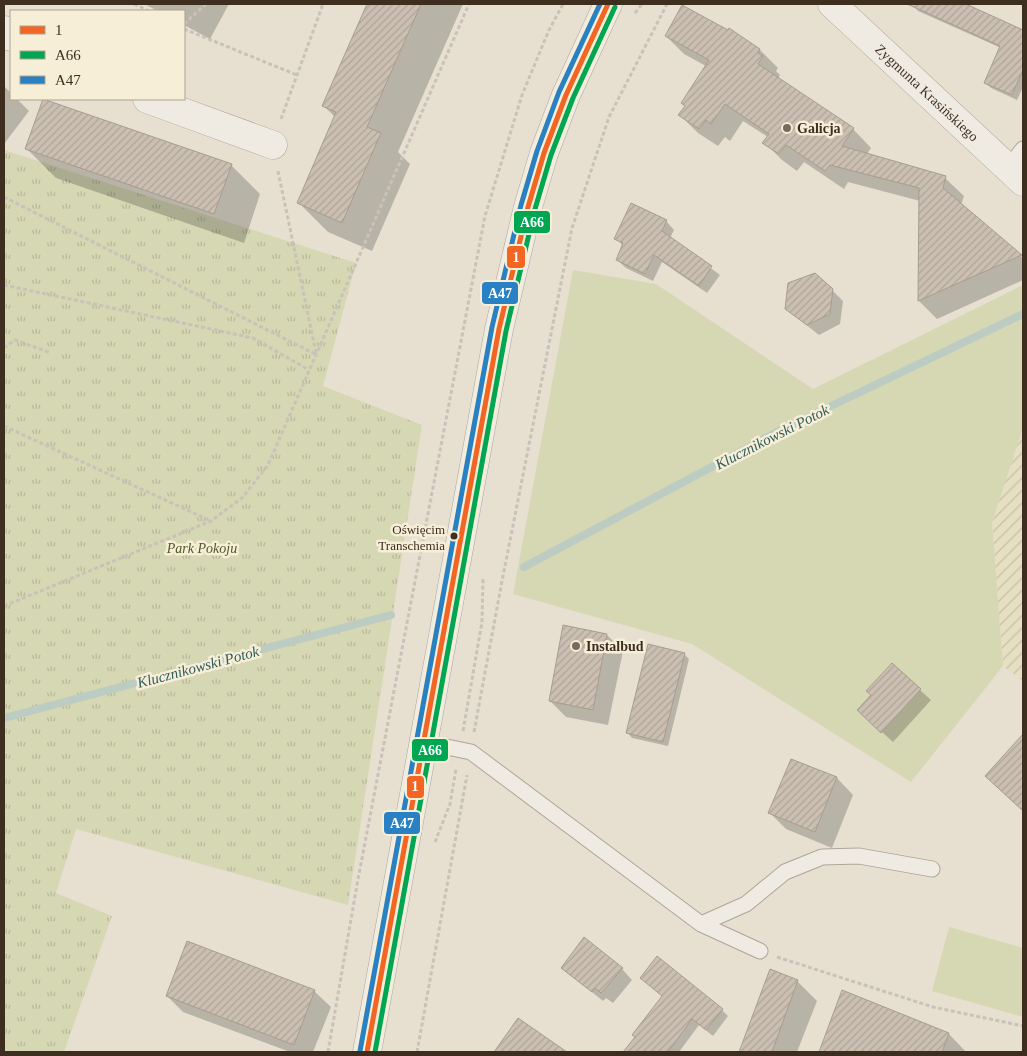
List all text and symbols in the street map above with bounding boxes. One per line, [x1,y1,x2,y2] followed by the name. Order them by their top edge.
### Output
[10,10,185,100] legend
[55,22,63,38] text: 1
[873,41,982,144] street label: Zygmunta Krasińskiego
[55,47,81,63] text: A66
[55,72,81,88] text: A47
[797,121,841,136] place label: Galicja
[781,122,793,134] marker: Galicja
[513,210,551,234] line badge: A66
[520,215,544,230] text: A66
[506,245,526,269] line badge: 1
[513,250,520,265] text: 1
[481,281,519,305] line badge: A47
[488,286,512,301] text: A47
[712,401,832,473] water label: Klucznikowski Potok
[378,522,445,553] place label: Oświęcim Transchemia
[449,531,459,541] marker: Oświęcim Transchemia
[166,541,237,556] park label: Park Pokoju
[586,639,644,654] place label: Instalbud
[570,640,582,652] marker: Instalbud
[134,643,261,691] water label: Klucznikowski Potok
[411,738,449,762] line badge: A66
[418,743,442,758] text: A66
[406,775,425,799] line badge: 1
[412,779,419,794] text: 1
[383,811,421,835] line badge: A47
[390,816,414,831] text: A47

